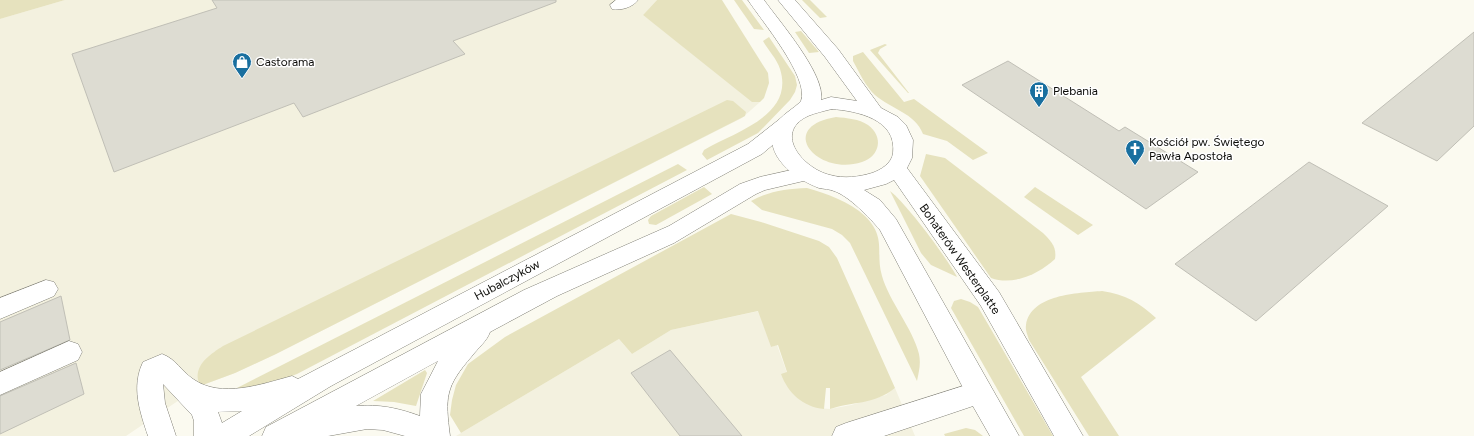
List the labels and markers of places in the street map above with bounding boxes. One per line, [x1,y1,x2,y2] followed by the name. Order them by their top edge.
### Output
[231,51,253,79] shop icon: Castorama
[256,55,314,69] place label: Castorama
[1028,80,1050,108] building icon: Plebania
[1053,84,1098,98] place label: Plebania
[1149,135,1264,163] place label: Kościół pw. Świętego Pawła Apostoła
[1124,138,1146,166] church icon: Kościół pw. Świętego Pawła Apostoła

